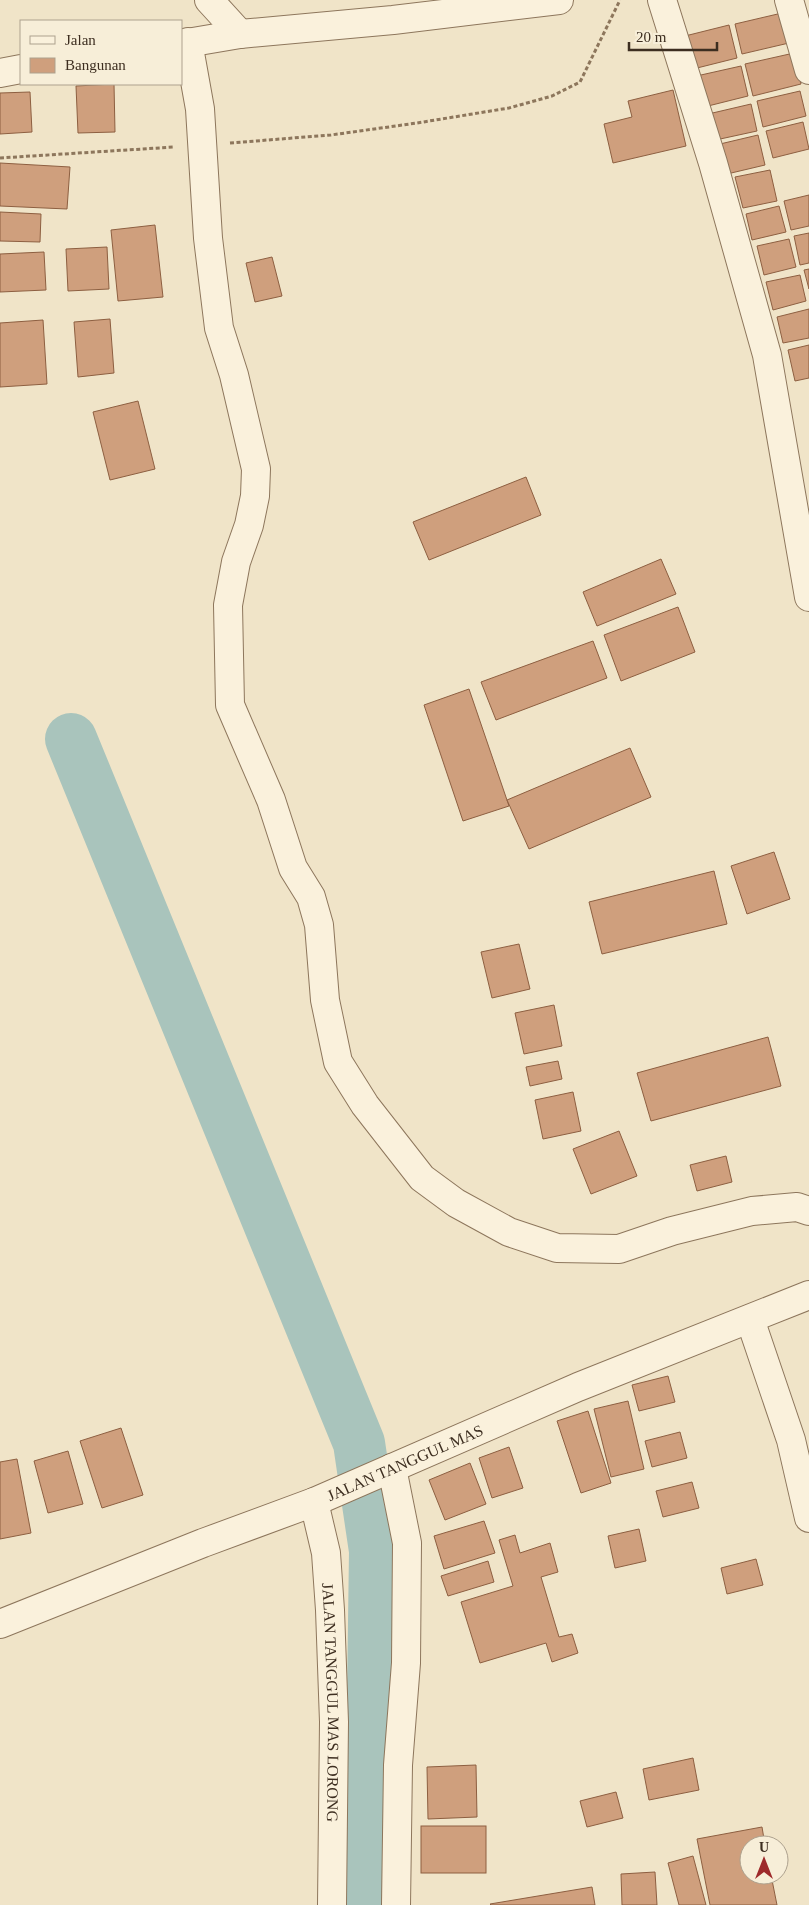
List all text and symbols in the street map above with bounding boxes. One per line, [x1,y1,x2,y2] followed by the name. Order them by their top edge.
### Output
[20,20,182,85] legend
[629,20,716,52] scale bar
[636,29,667,45] text: 20 m
[65,32,96,48] text: Jalan
[65,57,126,73] text: Bangunan
[324,1421,486,1504] street label: JALAN TANGGUL MAS
[320,1582,343,1823] street label: JALAN TANGGUL MAS LORONG
[739,1835,789,1885] north arrow
[759,1840,769,1855] text: U

